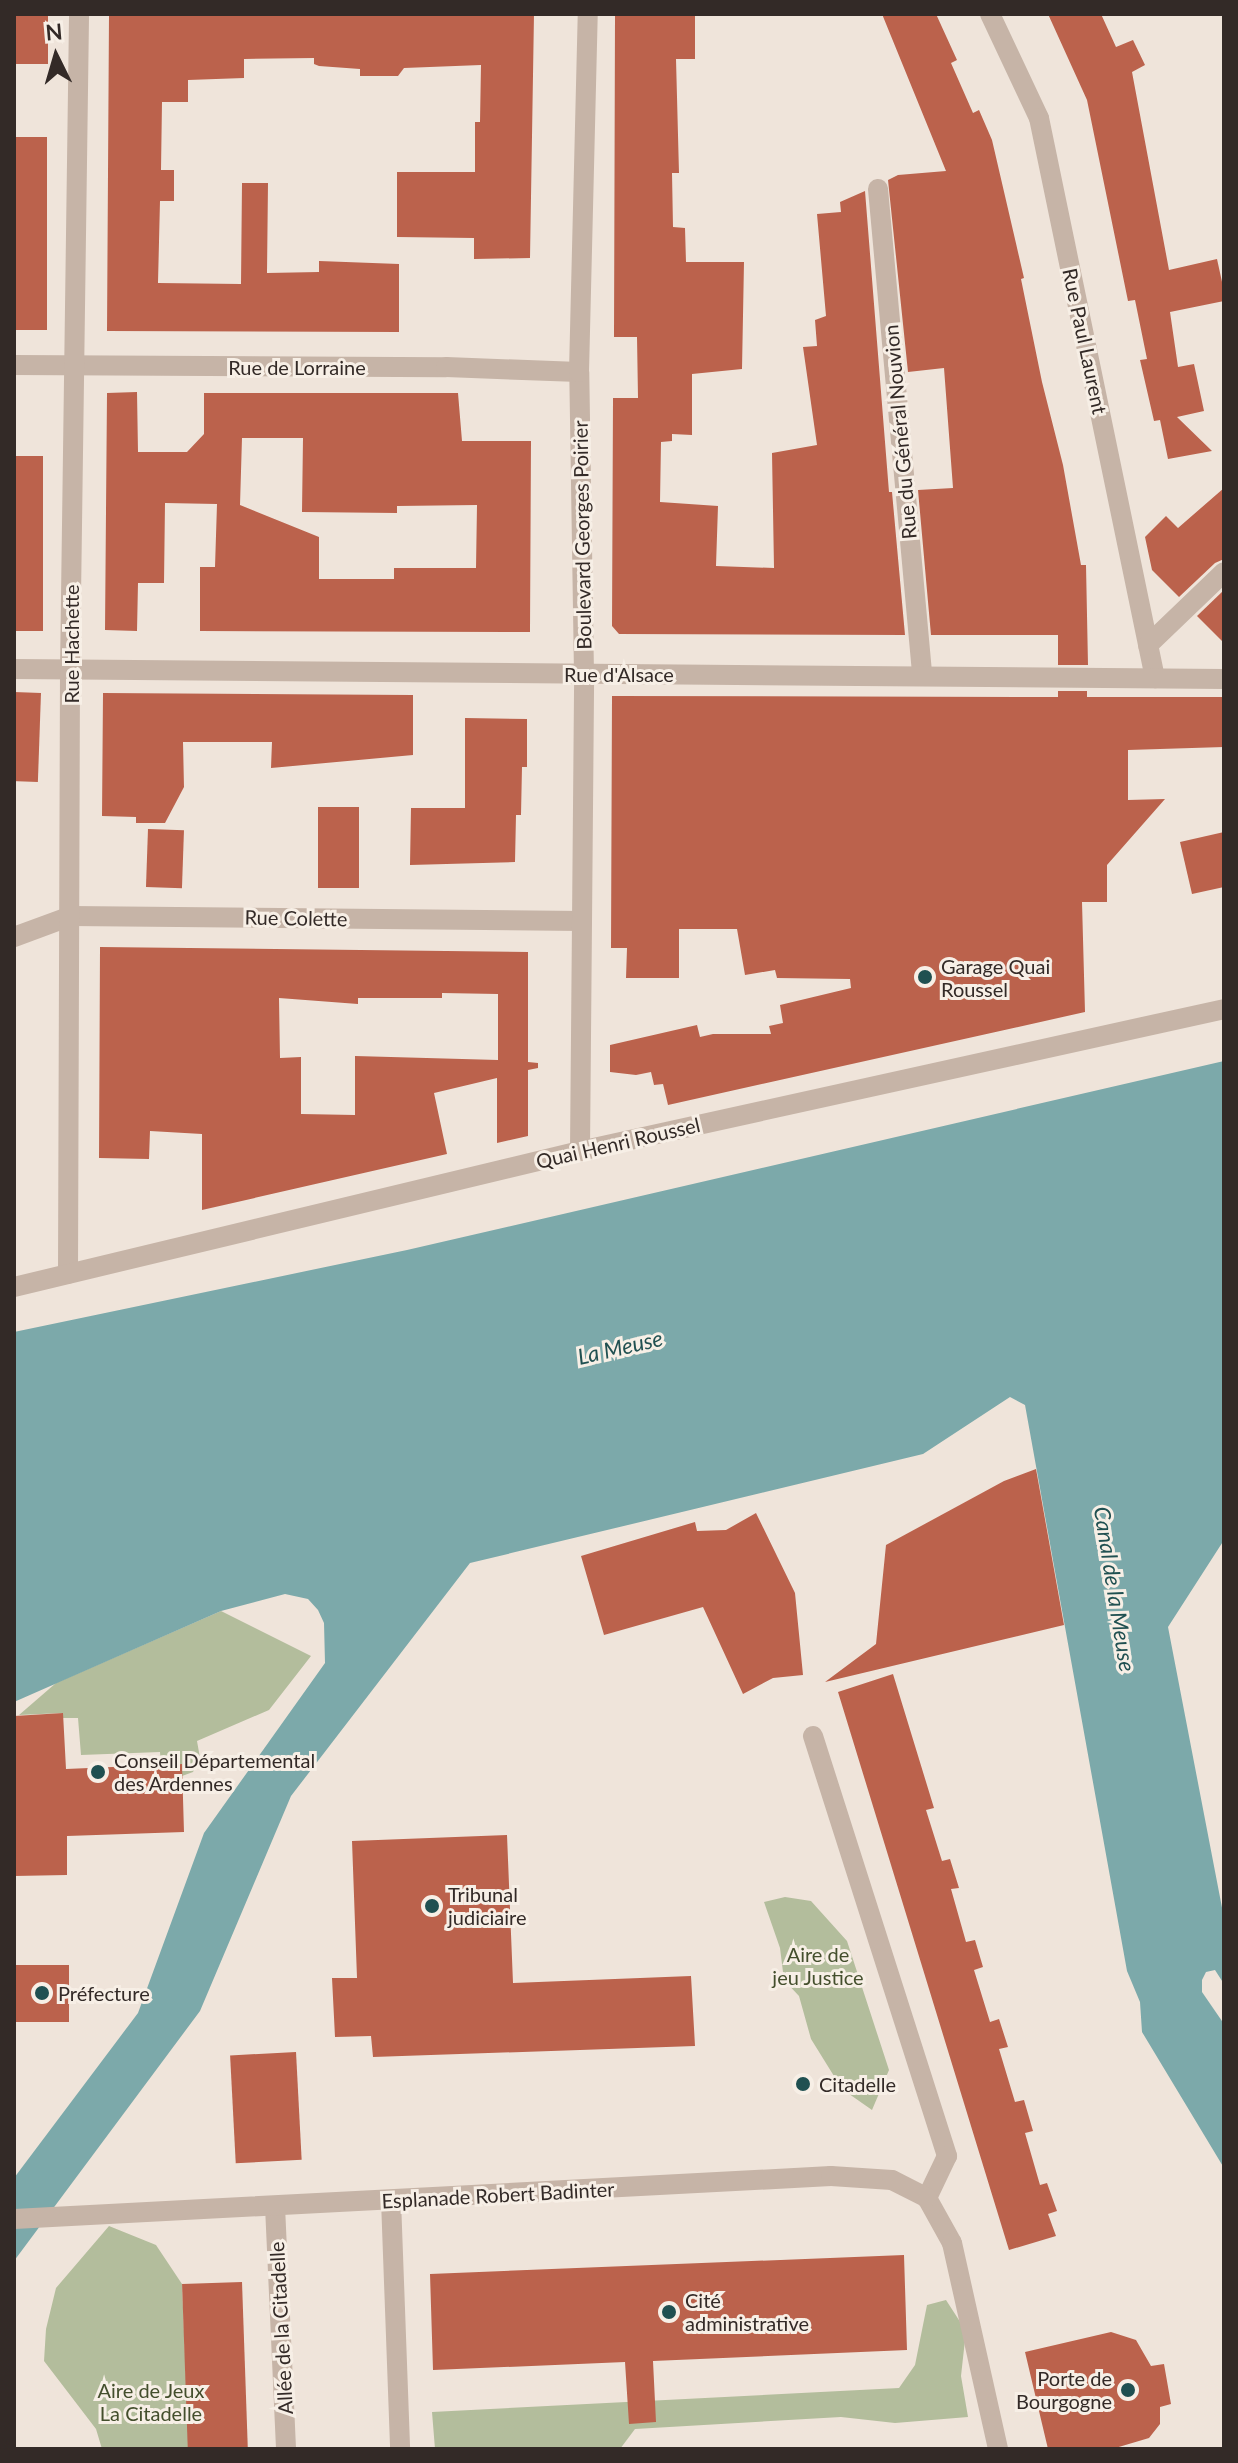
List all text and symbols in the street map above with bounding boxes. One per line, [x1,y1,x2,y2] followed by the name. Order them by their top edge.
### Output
[16,16,96,96] north arrow
[44,17,63,46] text: N
[1058,266,1112,416] street label: Rue Paul Laurent
[879,324,921,540] street label: Rue du Général Nouvion
[228,355,366,379] street label: Rue de Lorraine
[568,420,596,650] street label: Boulevard Georges Poirier
[59,584,83,704] street label: Rue Hachette
[564,662,674,686] street label: Rue d'Alsace
[244,905,348,931] street label: Rue Colette
[941,954,1050,1001] place label: Garage Quai Roussel
[916,968,934,986] marker: Garage Quai Roussel
[534,1112,702,1174] street label: Quai Henri Roussel
[575,1324,665,1370] water label: La Meuse
[1089,1505,1141,1673] water label: Canal de la Meuse
[114,1748,315,1795] place label: Conseil Départemental des Ardennes
[89,1763,107,1781] marker: Conseil Départemental des Ardennes
[448,1882,526,1929] place label: Tribunal judiciaire
[423,1897,441,1915] marker: Tribunal judiciaire
[772,1942,864,1989] park label: Aire de jeu Justice
[58,1981,150,2005] place label: Préfecture
[33,1984,51,2002] marker: Préfecture
[819,2072,896,2096] place label: Citadelle
[794,2075,812,2093] marker: Citadelle
[381,2177,615,2213] street label: Esplanade Robert Badinter
[264,2241,298,2415] street label: Allée de la Citadelle
[685,2288,809,2335] place label: Cité administrative
[660,2303,678,2321] marker: Cité administrative
[1016,2366,1112,2413] place label: Porte de Bourgogne
[97,2379,205,2426] park label: Aire de Jeux La Citadelle
[1119,2381,1137,2399] marker: Porte de Bourgogne

